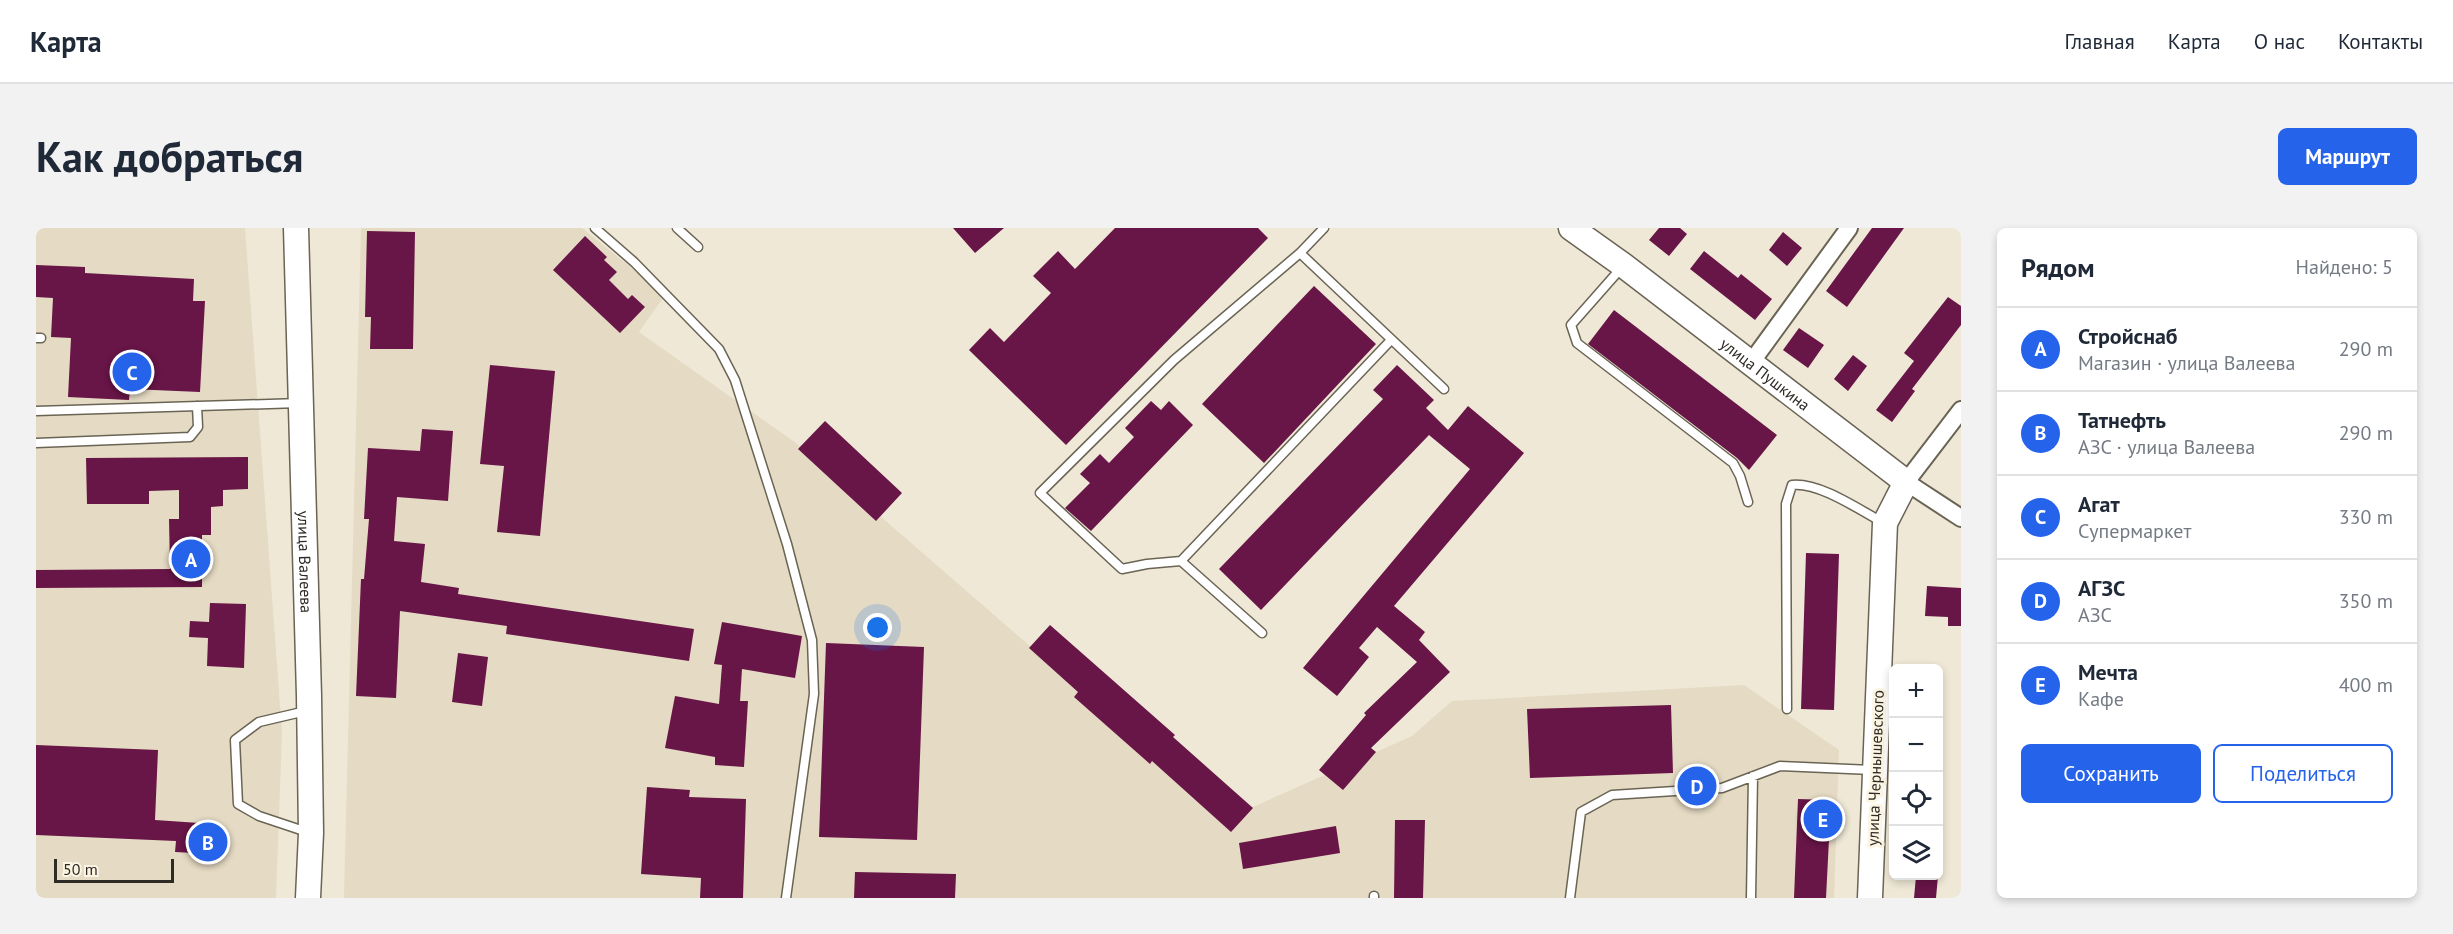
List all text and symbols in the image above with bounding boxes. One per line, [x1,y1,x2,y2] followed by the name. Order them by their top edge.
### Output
[30,23,102,60] text: Карта
[2064,28,2135,55] text: Главная
[2168,28,2221,55] text: Карта
[2254,28,2305,55] text: О нас
[2338,28,2423,55] text: Контакты
[2278,128,2417,185] button: Маршрут
[36,129,303,184] text: Как добраться
[2021,251,2095,284] text: Рядом
[2296,254,2393,280] text: Найдено: 5
[2078,322,2178,350] text: Стройснаб
[1716,333,1814,415] street label: улица Пушкина
[2034,336,2047,362] text: A
[2339,336,2393,362] text: 290 m
[112,350,152,394] pin: C
[2078,350,2296,376] text: Магазин · улица Валеева
[2078,406,2166,434] text: Татнефть
[2035,420,2046,446] text: B
[2339,420,2393,446] text: 290 m
[2078,434,2255,460] text: АЗС · улица Валеева
[2078,490,2120,518] text: Агат
[2035,504,2046,530] text: C
[2339,504,2393,530] text: 330 m
[294,510,317,613] street label: улица Валеева
[2078,518,2191,544] text: Супермаркет
[172,536,210,582] pin: A
[2078,574,2125,602] text: АГЗС
[2034,588,2047,614] text: D
[2339,588,2393,614] text: 350 m
[2078,602,2112,628] text: АЗС
[863,613,892,642] your location
[2078,658,2138,686] text: Мечта
[1889,664,1943,880] map controls
[1889,664,1943,718] button: +
[2035,672,2046,698] text: E
[2339,672,2393,698] text: 400 m
[2078,686,2124,712] text: Кафе
[1862,690,1888,846] street label: улица Чернышевского
[1889,718,1943,772] button: −
[2021,744,2201,803] button: Сохранить
[2213,744,2393,803] button: Поделиться
[1678,764,1716,808] pin: D
[1889,772,1943,826] button: locate
[1804,796,1842,842] pin: E
[188,820,228,864] pin: B
[1889,826,1943,880] button: layers
[54,856,174,884] scale bar
[63,859,98,879] text: 50 m

